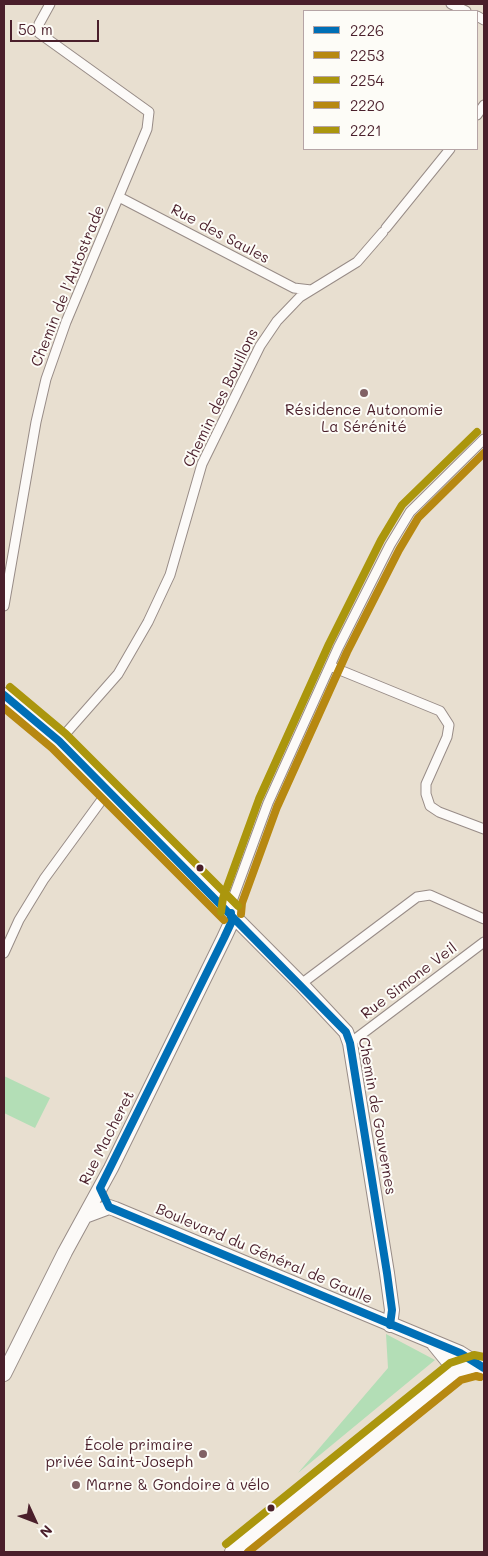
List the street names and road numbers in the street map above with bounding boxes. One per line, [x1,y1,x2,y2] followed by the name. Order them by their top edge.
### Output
[168,200,272,268] street label: Rue des Saules
[27,203,109,369] street label: Chemin de l'Autostrade
[180,326,262,470] street label: Chemin des Bouillons
[357,939,461,1023] street label: Rue Simone Veil
[354,1036,400,1196] street label: Chemin de Gouvernes
[76,1088,138,1188] street label: Rue Macheret
[153,1200,375,1308] street label: Boulevard du Général de Gaulle

